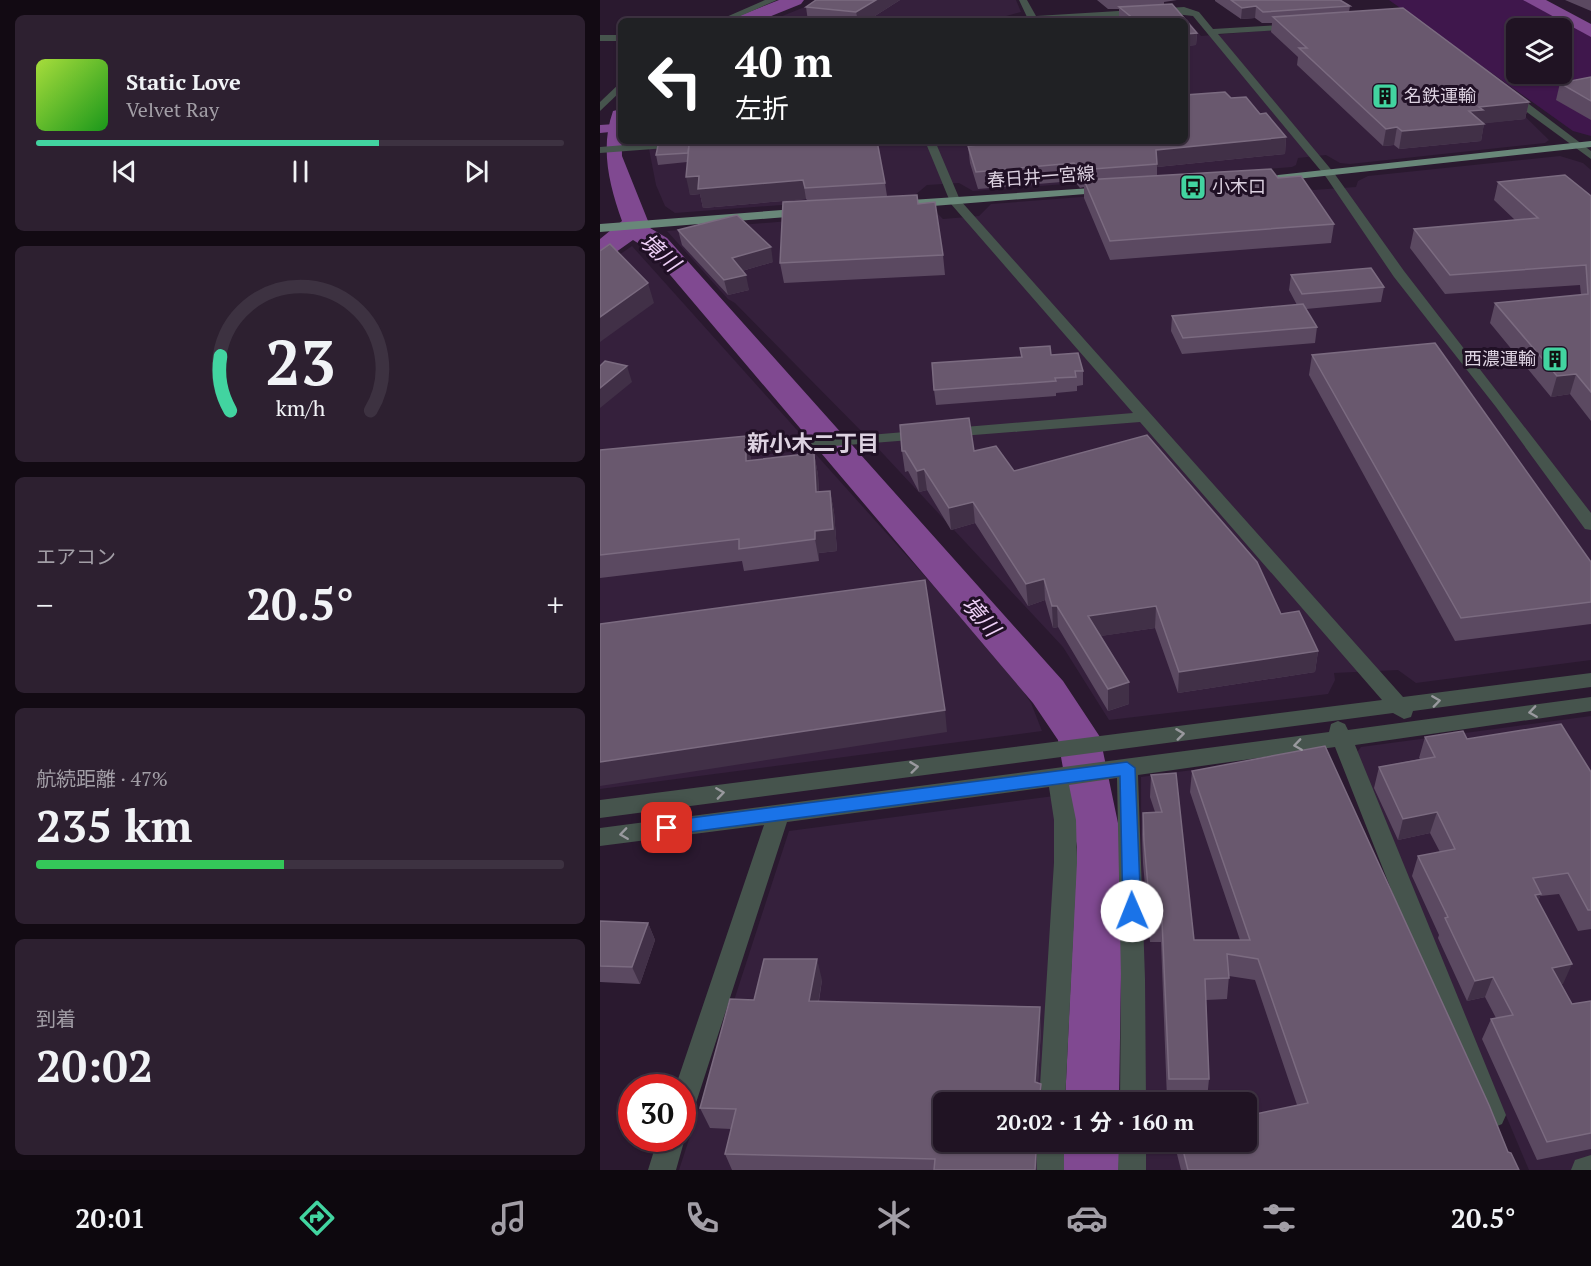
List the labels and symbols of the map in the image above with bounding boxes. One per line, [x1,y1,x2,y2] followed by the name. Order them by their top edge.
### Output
[1370,81,1400,111] building icon: 名鉄運輸
[1404,83,1476,107] place label: 名鉄運輸
[986,160,1096,192] street label: 春日井一宮線
[1178,172,1208,202] bus stop icon: 小木口
[1212,174,1266,198] place label: 小木口
[634,226,688,278] water label: 境川
[1540,344,1570,374] building icon: 西濃運輸
[1464,346,1536,370] place label: 西濃運輸
[747,428,879,457] district label: 新小木二丁目
[956,590,1008,643] water label: 境川
[1431,695,1440,708] one-way arrow
[1528,705,1538,717] one-way arrow
[1175,728,1185,741] one-way arrow
[1294,738,1303,750] one-way arrow
[909,762,918,774] one-way arrow
[716,787,725,799] one-way arrow
[641,802,692,853] pin
[620,827,629,839] one-way arrow
[1100,879,1164,943] position arrow
[618,1074,696,1152] speed limit sign: 30

